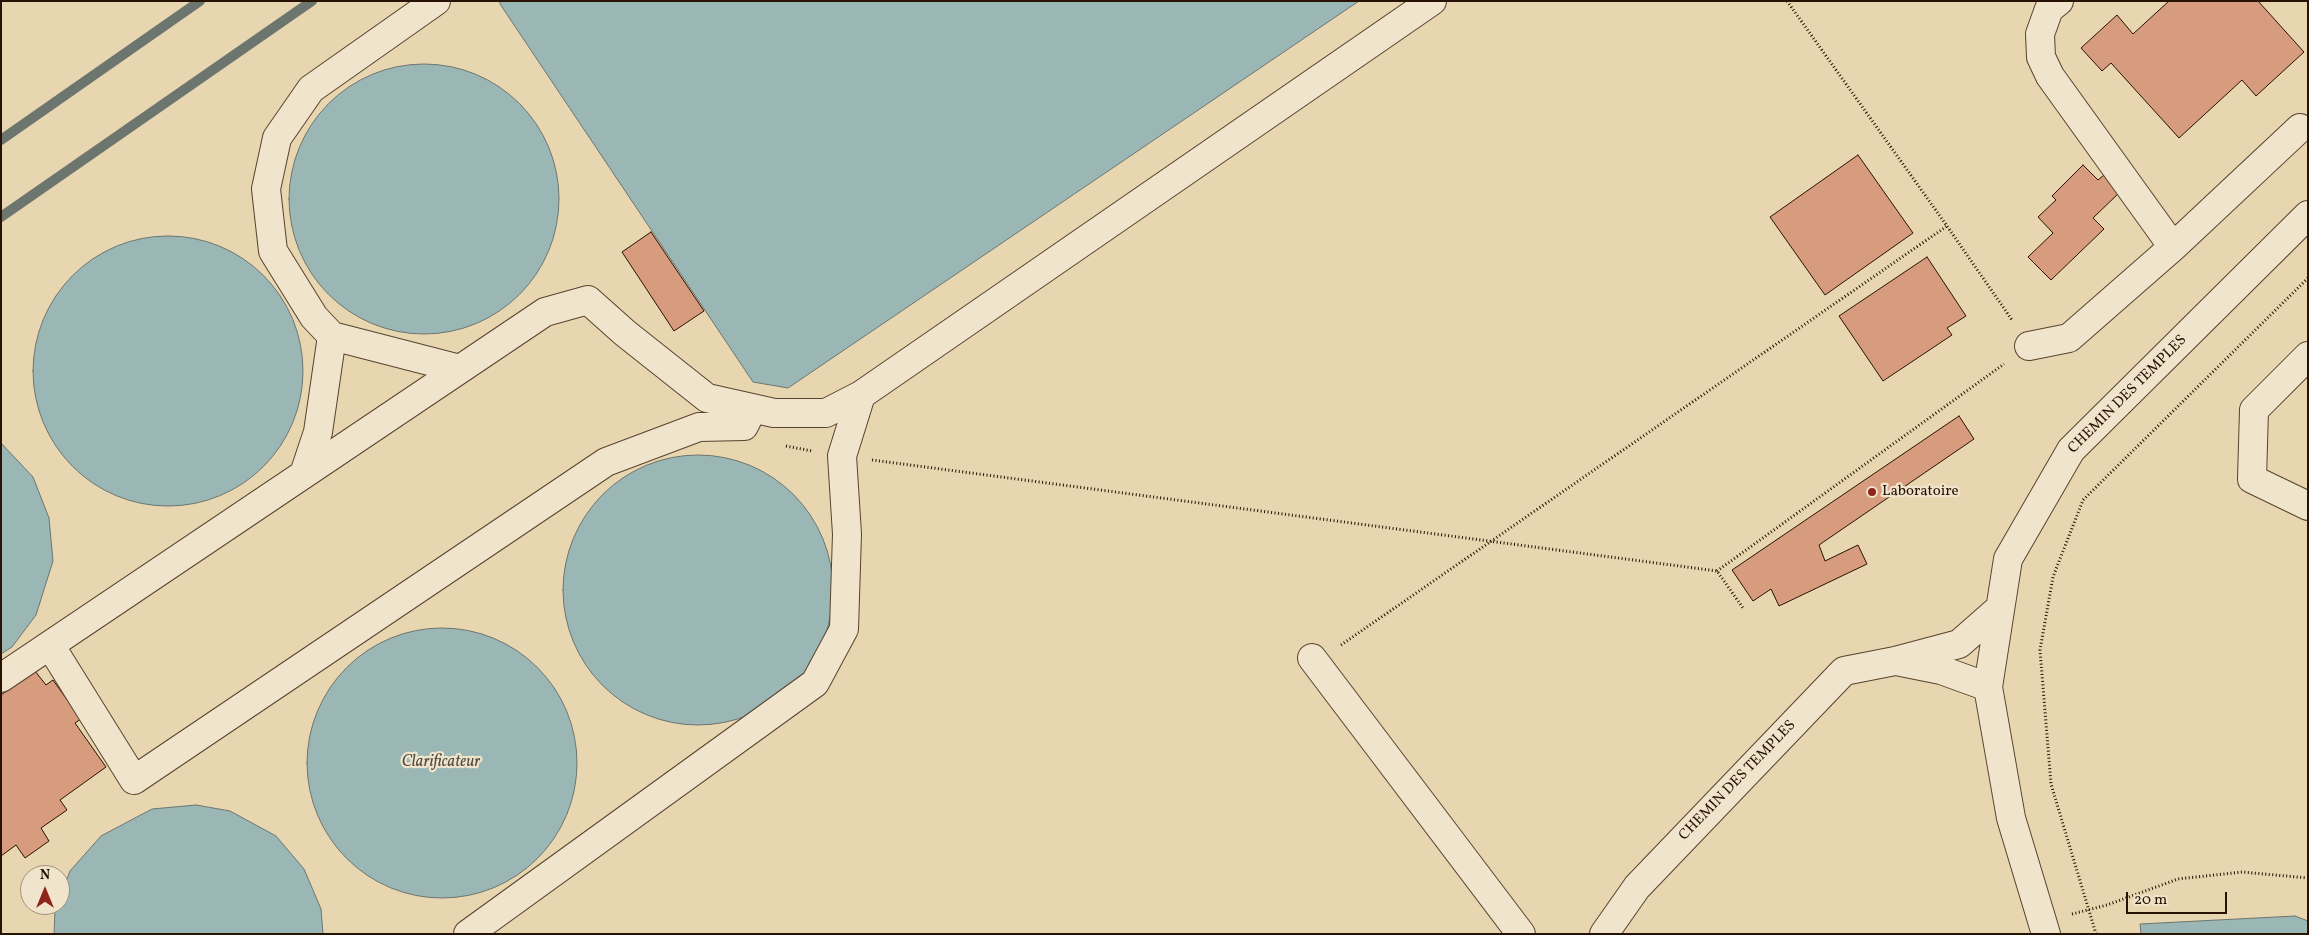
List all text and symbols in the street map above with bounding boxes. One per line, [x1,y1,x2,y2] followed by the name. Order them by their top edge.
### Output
[2065,332,2191,458] street label: CHEMIN DES TEMPLES
[1882,483,1959,501] place label: Laboratoire
[1866,486,1878,498] marker: Laboratoire
[1676,717,1800,845] street label: CHEMIN DES TEMPLES
[402,753,480,773] water label: Clarificateur
[20,865,70,915] north arrow
[40,866,50,885] text: N
[2129,882,2230,914] scale bar
[2134,890,2167,911] text: 20 m

